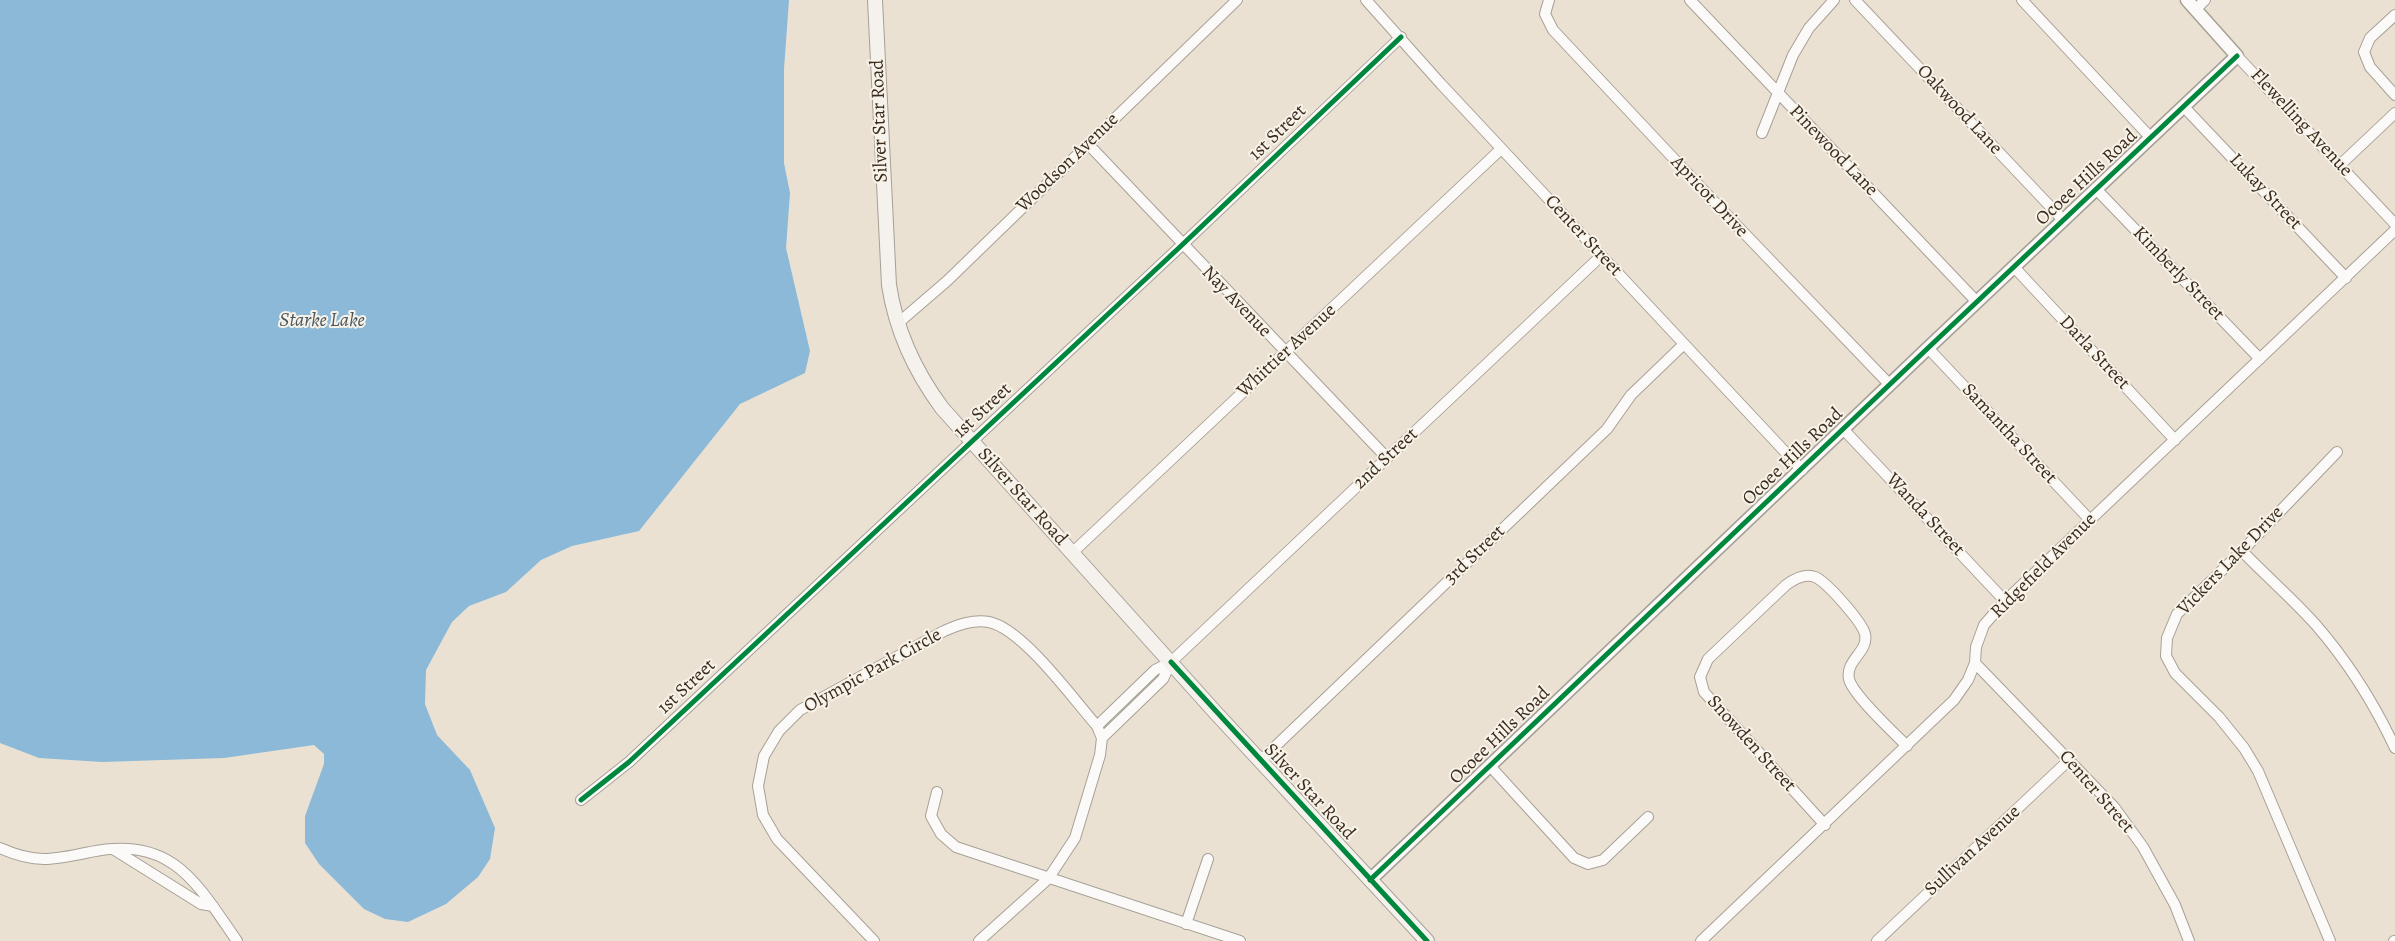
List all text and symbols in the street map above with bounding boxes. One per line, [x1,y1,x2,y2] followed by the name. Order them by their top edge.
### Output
[866,59,894,183] street label: Silver Star Road
[1912,60,2006,160] street label: Oakwood Lane
[2245,64,2357,182] street label: Flewelling Avenue
[1245,100,1311,166] street label: 1st Street
[1784,101,1882,201] street label: Pinewood Lane
[1012,109,1124,217] street label: Woodson Avenue
[2031,125,2143,231] street label: Ocoee Hills Road
[2224,149,2306,235] street label: Lukay Street
[1665,151,1753,243] street label: Apricot Drive
[1540,191,1626,281] street label: Center Street
[2127,222,2229,326] street label: Kimberly Street
[1196,261,1276,343] street label: Nay Avenue
[1233,299,1341,403] street label: Whittier Avenue
[279,309,365,333] water label: Starke Lake
[2054,311,2134,395] street label: Darla Street
[949,378,1017,444] street label: 1st Street
[1957,379,2061,489] street label: Samantha Street
[1738,403,1848,511] street label: Ocoee Hills Road
[1349,423,1423,495] street label: 2nd Street
[972,444,1072,550] street label: Silver Star Road
[1881,469,1969,561] street label: Wanda Street
[2173,502,2289,620] street label: Vickers Lake Drive
[1986,508,2102,624] street label: Ridgefield Avenue
[1440,521,1510,589] street label: 3rd Street
[800,624,946,718] street label: Olympic Park Circle
[653,654,721,720] street label: 1st Street
[1445,682,1555,790] street label: Ocoee Hills Road
[1702,691,1800,797] street label: Snowden Street
[1259,739,1359,845] street label: Silver Star Road
[2054,746,2138,838] street label: Center Street
[1920,801,2026,901] street label: Sullivan Avenue

